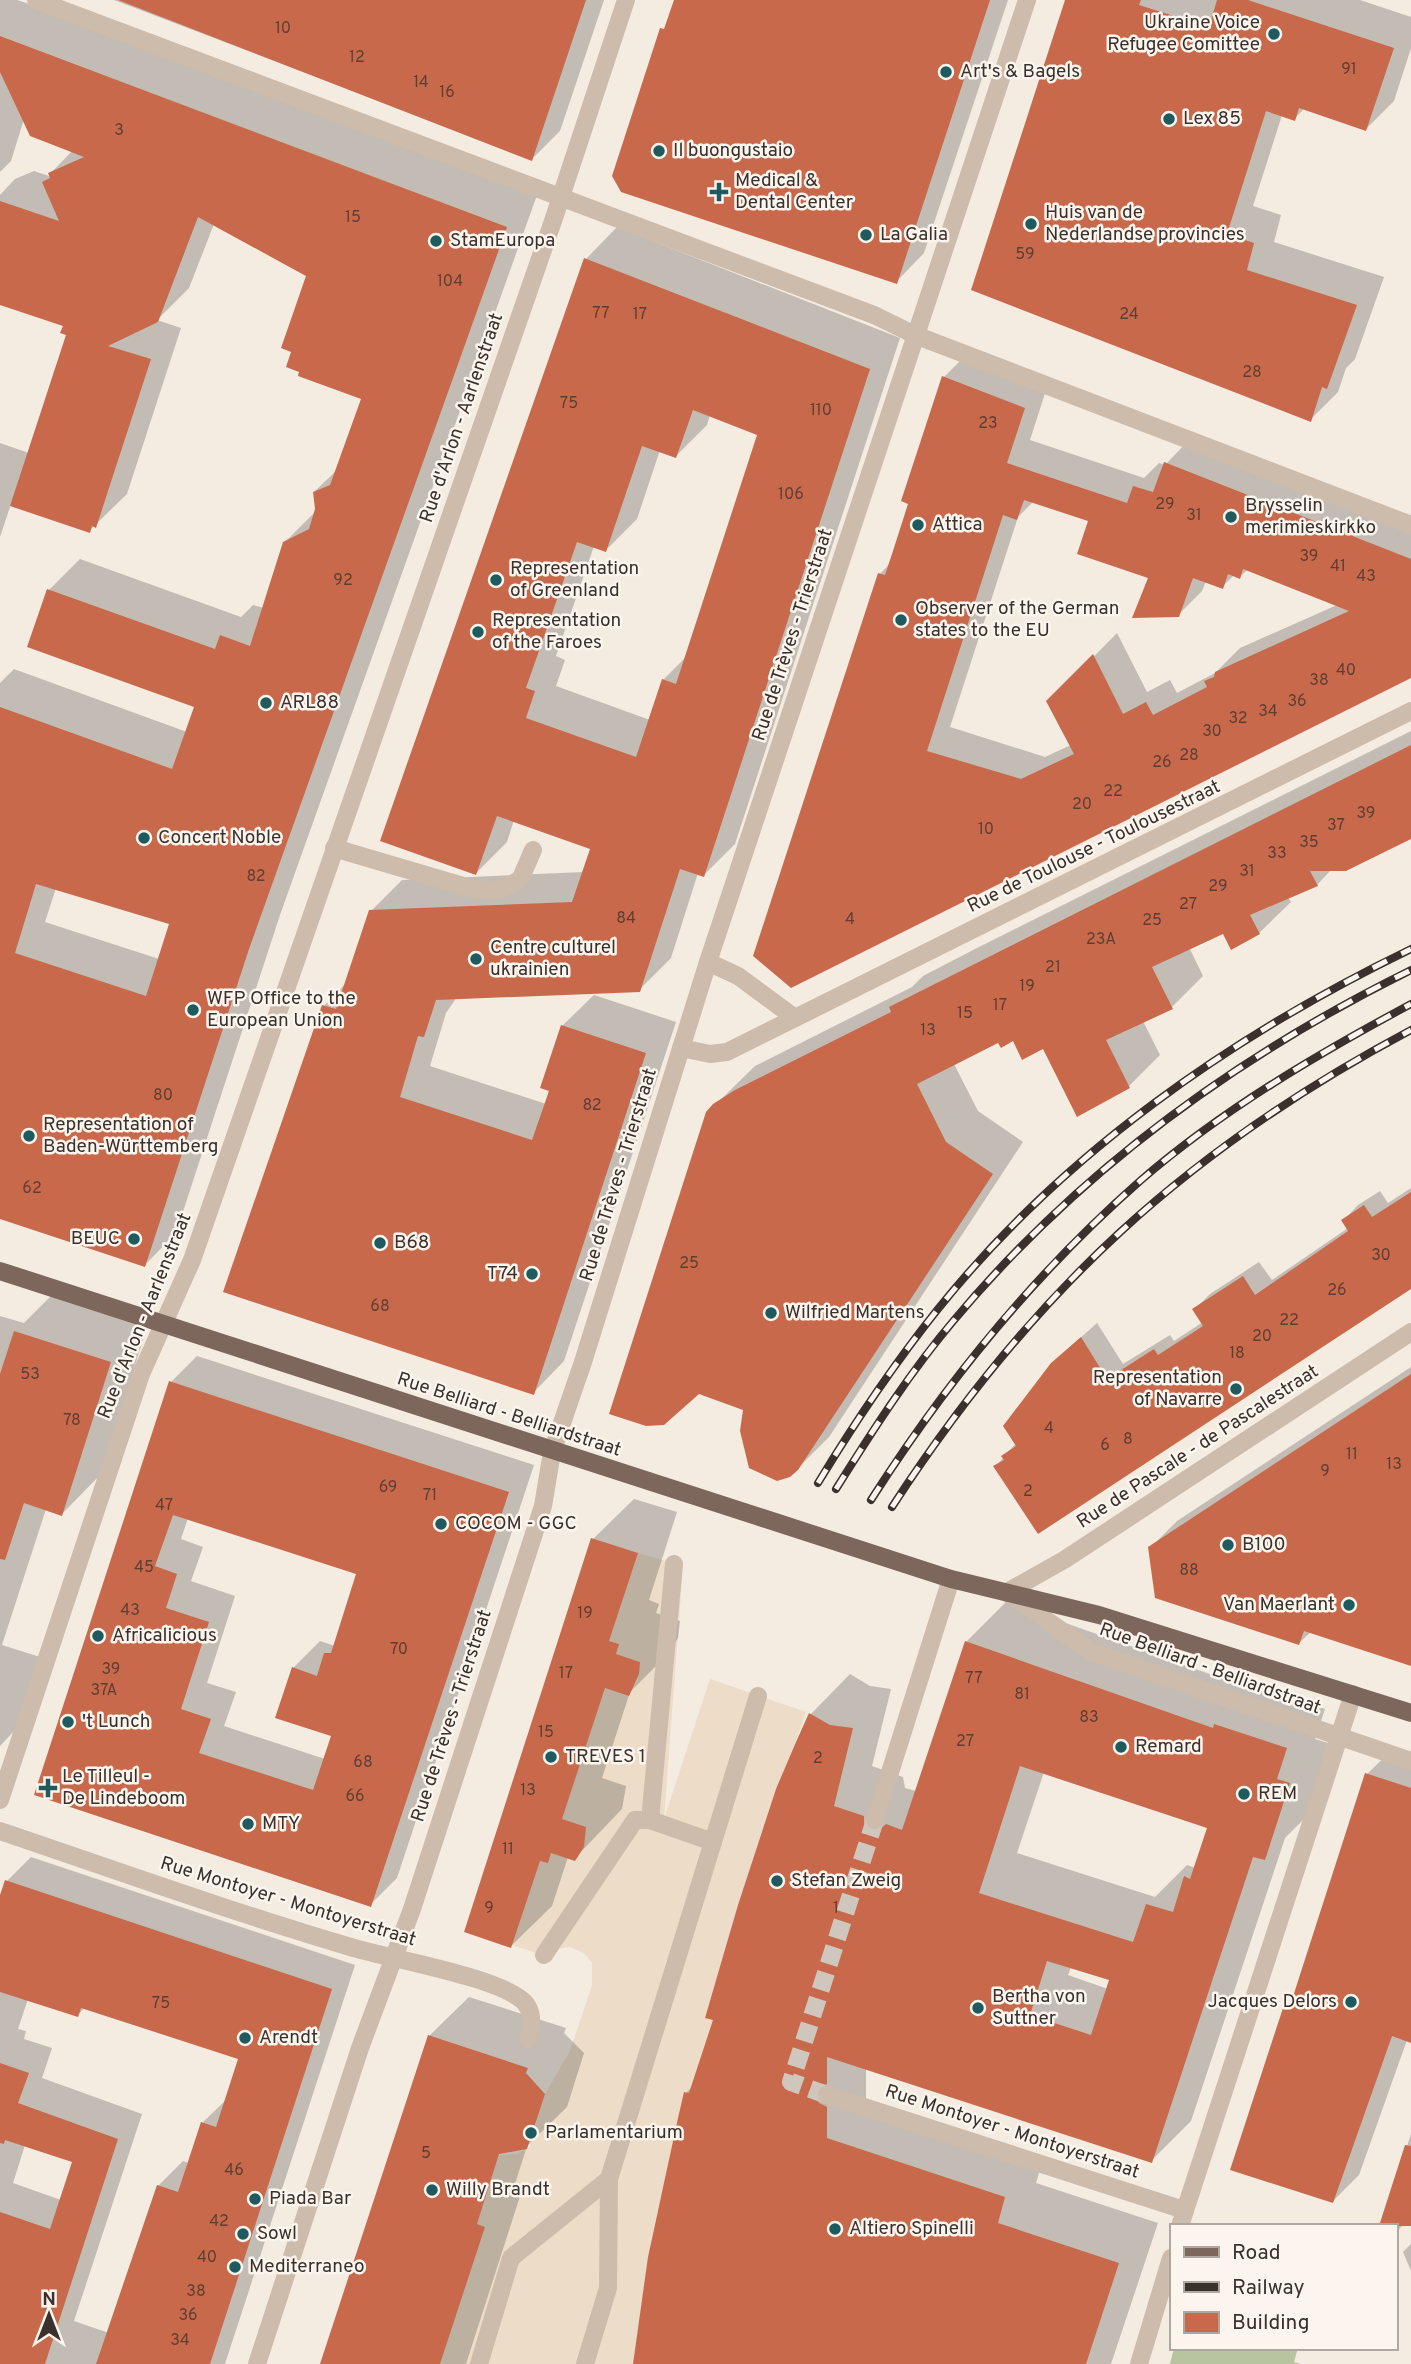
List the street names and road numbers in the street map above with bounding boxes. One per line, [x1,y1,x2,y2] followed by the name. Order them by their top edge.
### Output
[415,310,509,526] street label: Rue d'Arlon - Aarlenstraat
[747,526,839,744] street label: Rue de Trèves - Trierstraat
[963,775,1225,919] street label: Rue de Toulouse - Toulousestraat
[575,1065,663,1285] street label: Rue de Trèves - Trierstraat
[93,1209,197,1423] street label: Rue d'Arlon - Aarlenstraat
[1073,1360,1323,1534] street label: Rue de Pascale - de Pascalestraat
[394,1367,624,1463] street label: Rue Belliard - Belliardstraat
[406,1607,498,1825] street label: Rue de Trèves - Trierstraat
[1096,1618,1324,1720] street label: Rue Belliard - Belliardstraat
[157,1852,419,1952] street label: Rue Montoyer - Montoyerstraat
[882,2079,1142,2185] street label: Rue Montoyer - Montoyerstraat

